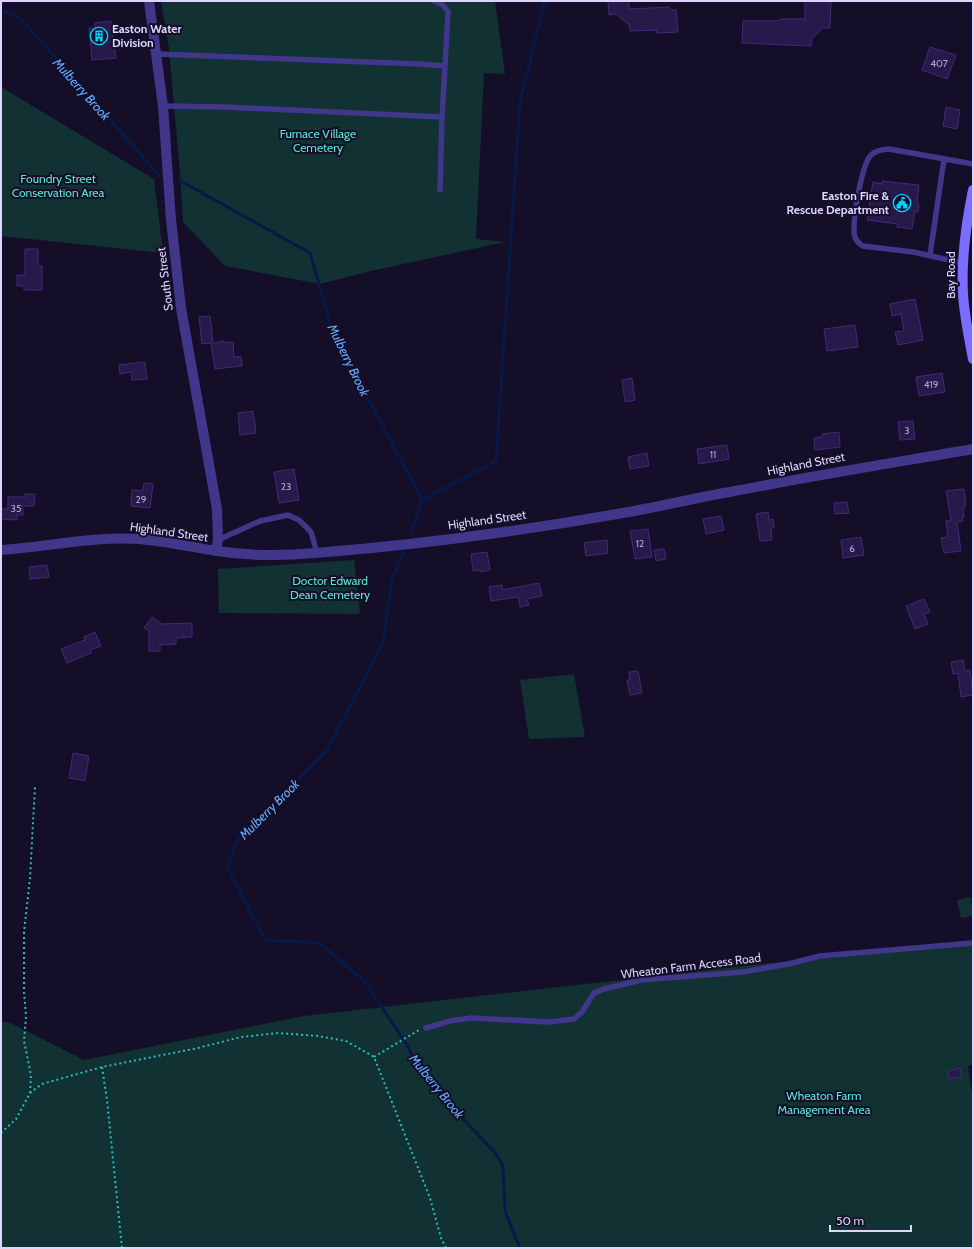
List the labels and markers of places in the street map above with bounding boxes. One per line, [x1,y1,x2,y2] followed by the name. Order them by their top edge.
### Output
[112,21,181,50] place label: Easton Water Division
[89,26,109,46] building icon: Easton Water Division
[787,188,889,217] place label: Easton Fire & Rescue Department
[892,193,912,213] public building icon: Easton Fire & Rescue Department

